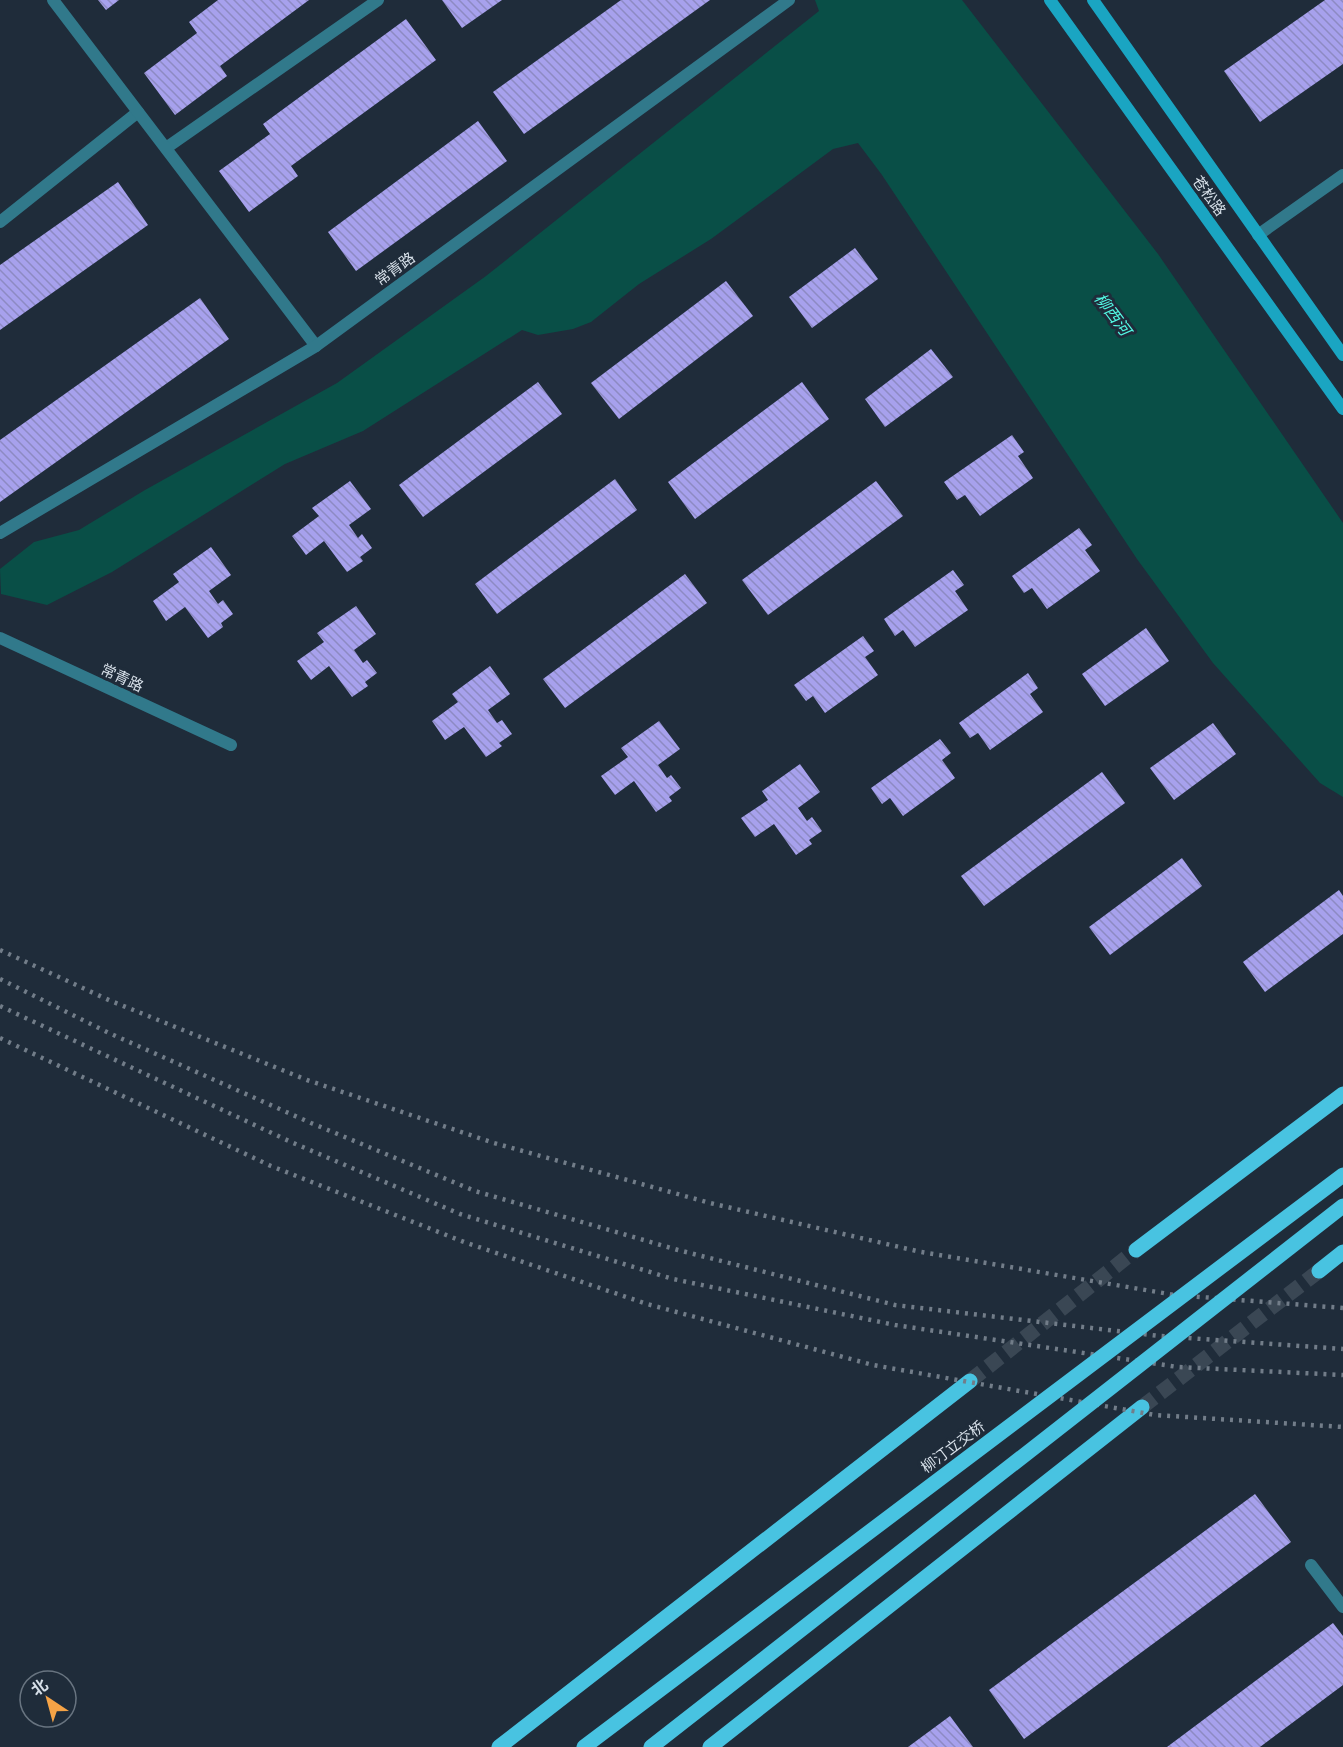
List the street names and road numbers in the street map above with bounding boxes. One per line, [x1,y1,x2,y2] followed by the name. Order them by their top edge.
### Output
[1188,171,1231,219] street label: 苍松路
[370,247,418,290] street label: 常青路
[98,659,147,696] street label: 常青路
[916,1416,988,1477] street label: 柳汀立交桥

